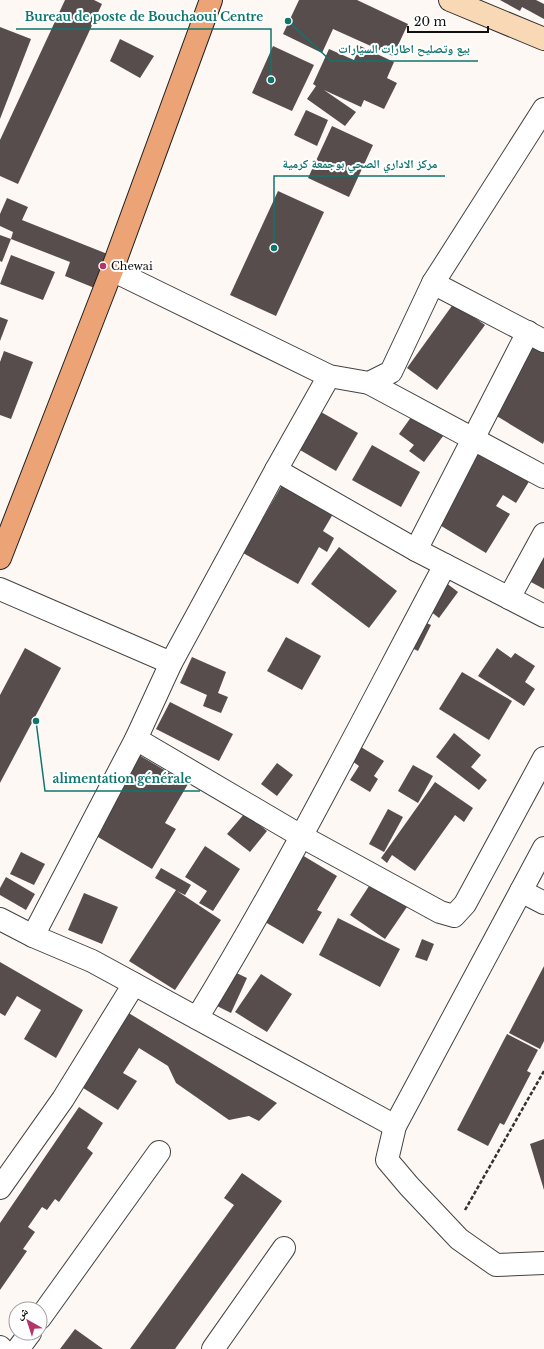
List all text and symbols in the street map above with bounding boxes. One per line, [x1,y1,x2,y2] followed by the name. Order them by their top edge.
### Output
[16,5,271,29] callout: Bureau de poste de Bouchaoui Centre
[408,8,488,34] scale bar
[25,9,263,24] text: Bureau de poste de Bouchaoui Centre
[414,14,446,29] text: 20 m
[331,37,478,61] callout: بيع وتصليح اطارات السيارات
[338,41,470,57] text: بيع وتصليح اطارات السيارات
[274,152,445,176] callout: مركز الاداري الصحي بوجمعة كرمية
[283,156,438,174] text: مركز الاداري الصحي بوجمعة كرمية
[111,259,153,273] place label: Chewai
[98,261,108,271] marker: Chewai
[45,767,200,791] callout: alimentation générale
[53,771,191,786] text: alimentation générale
[8,1301,48,1341] north arrow
[13,1304,32,1323] text: ش

